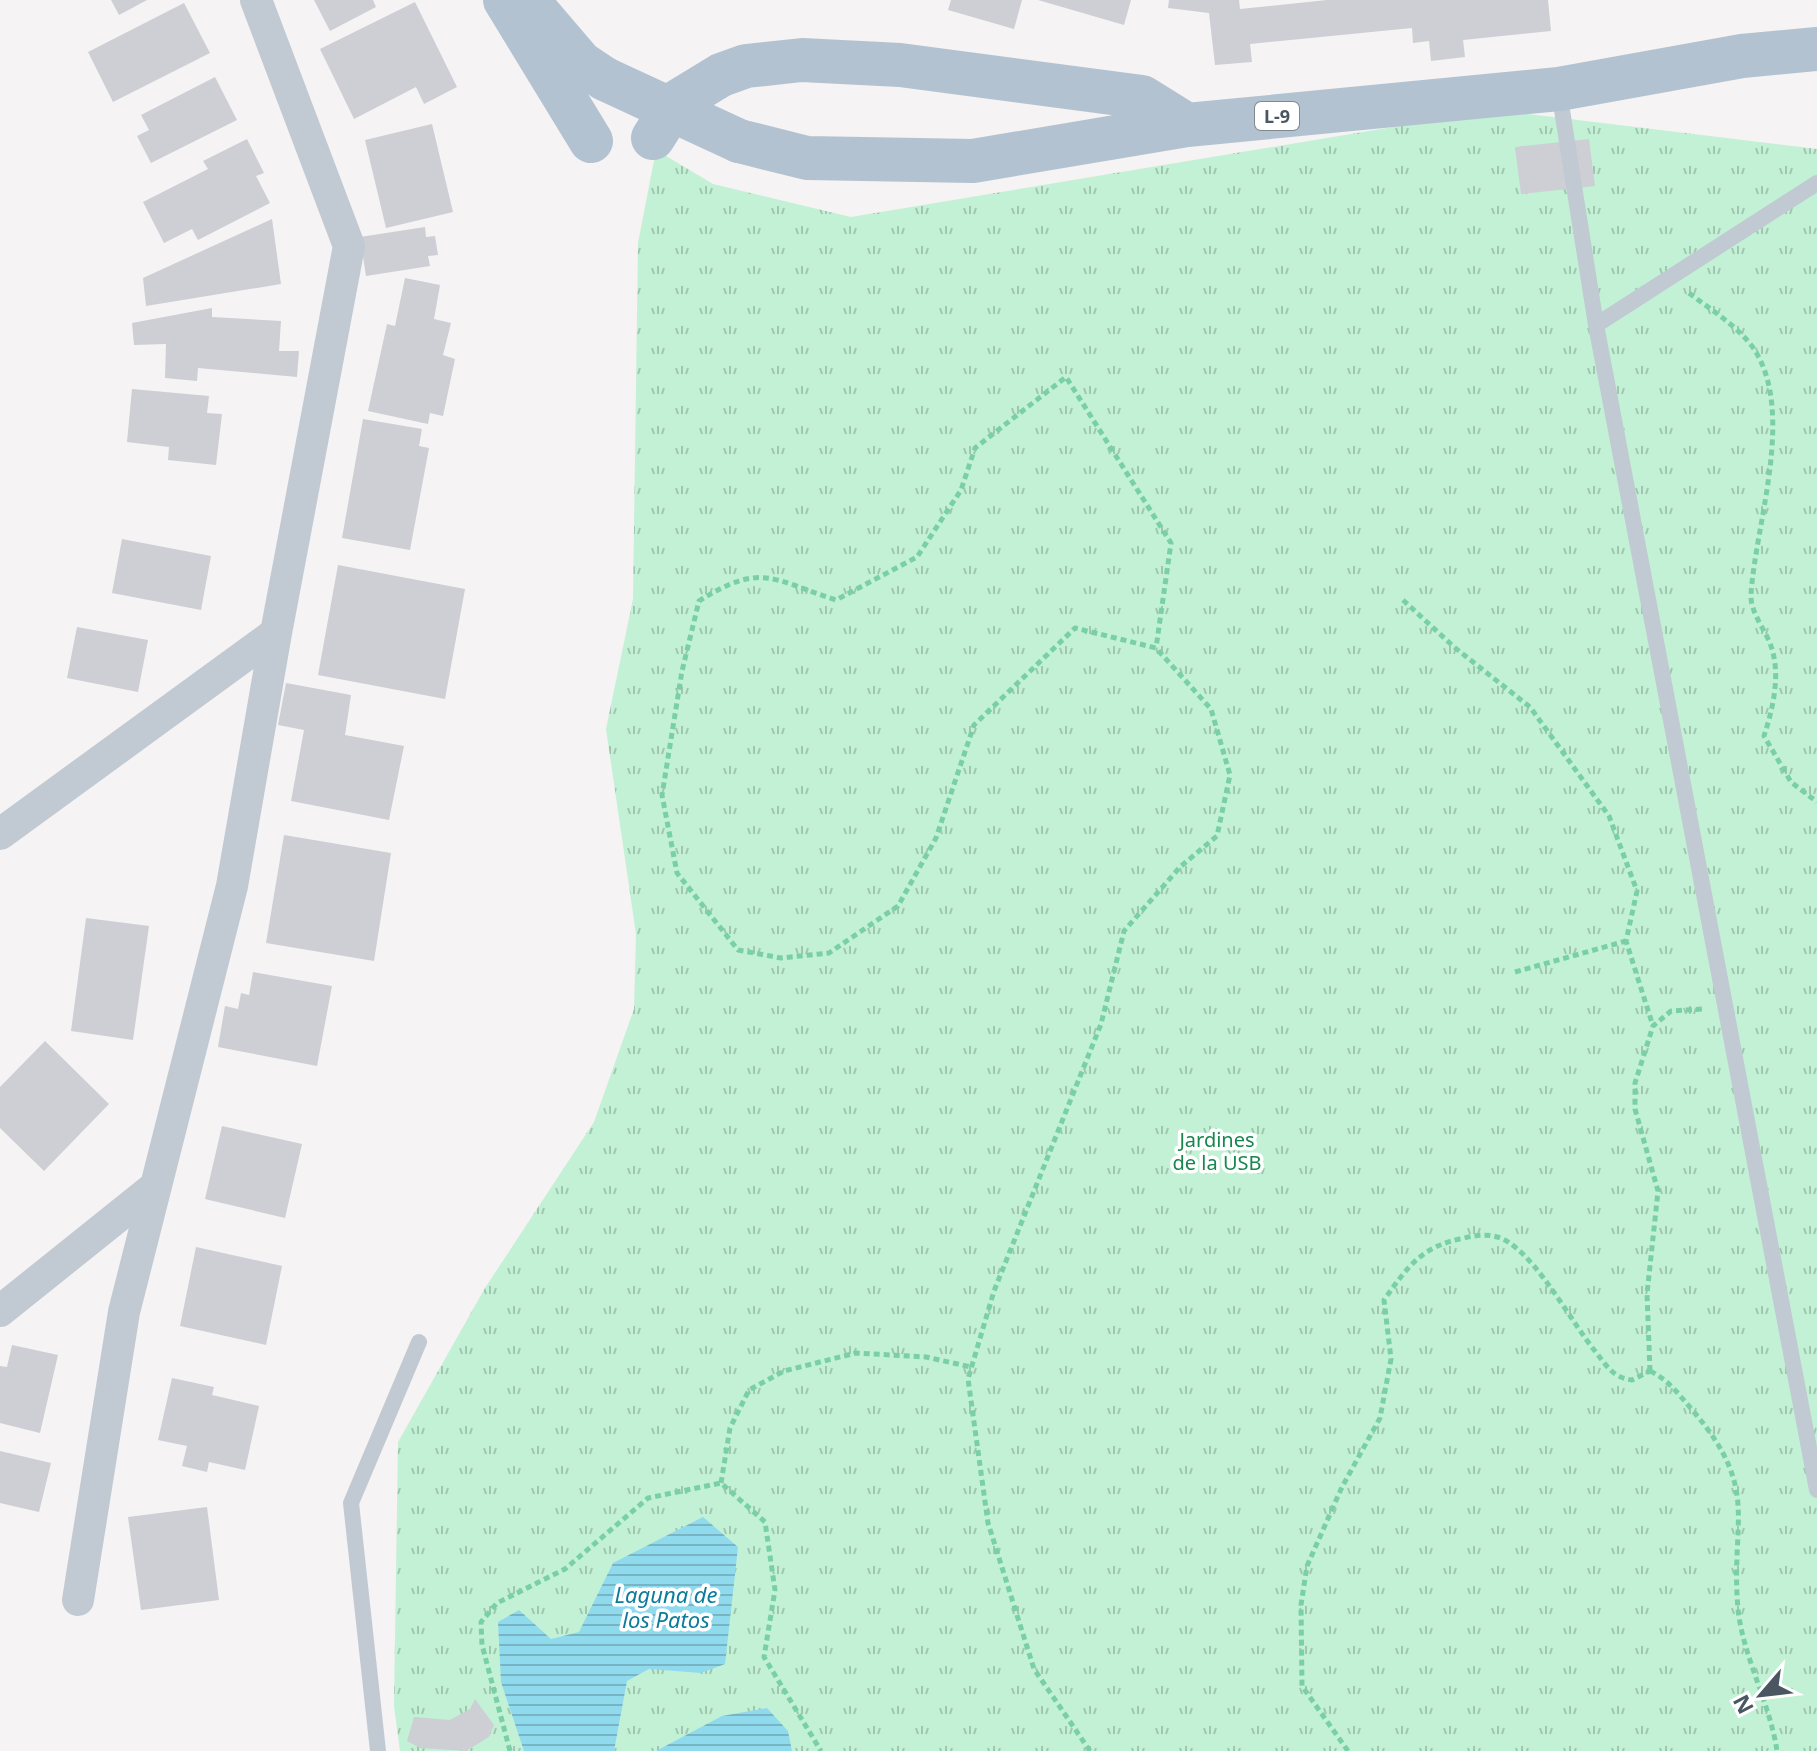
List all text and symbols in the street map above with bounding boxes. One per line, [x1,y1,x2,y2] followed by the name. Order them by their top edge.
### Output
[1255,102,1299,130] road number: L-9
[1173,1126,1261,1176] park label: Jardines de la USB
[614,1579,718,1634] water label: Laguna de los Patos
[1721,1655,1801,1735] north arrow
[1725,1690,1760,1720] text: N

